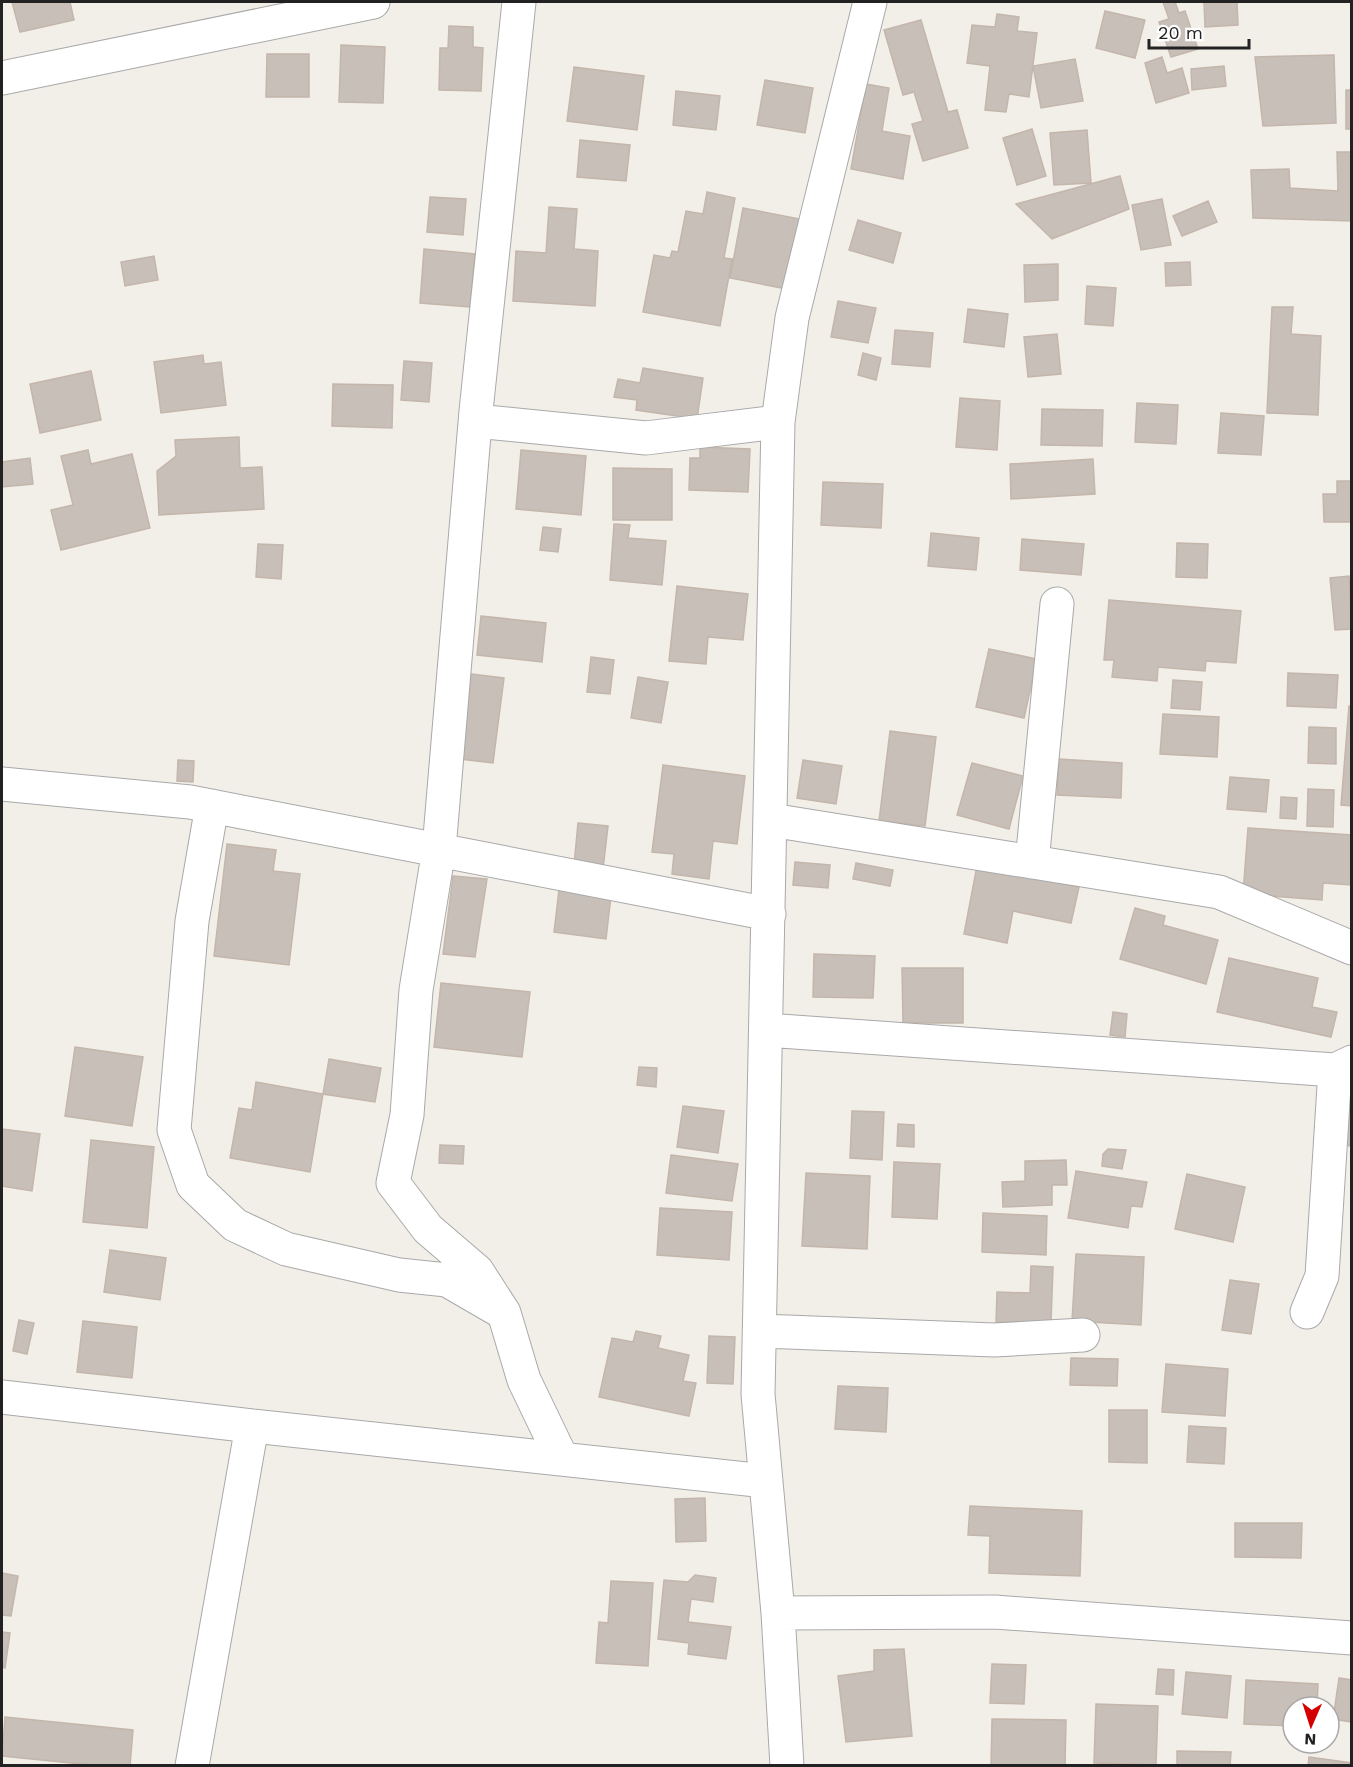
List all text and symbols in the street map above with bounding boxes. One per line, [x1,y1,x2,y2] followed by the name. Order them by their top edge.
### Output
[1149,12,1250,50] scale bar
[1158,22,1203,43] text: 20 m
[1281,1695,1341,1755] north arrow
[1304,1730,1317,1749] text: N

